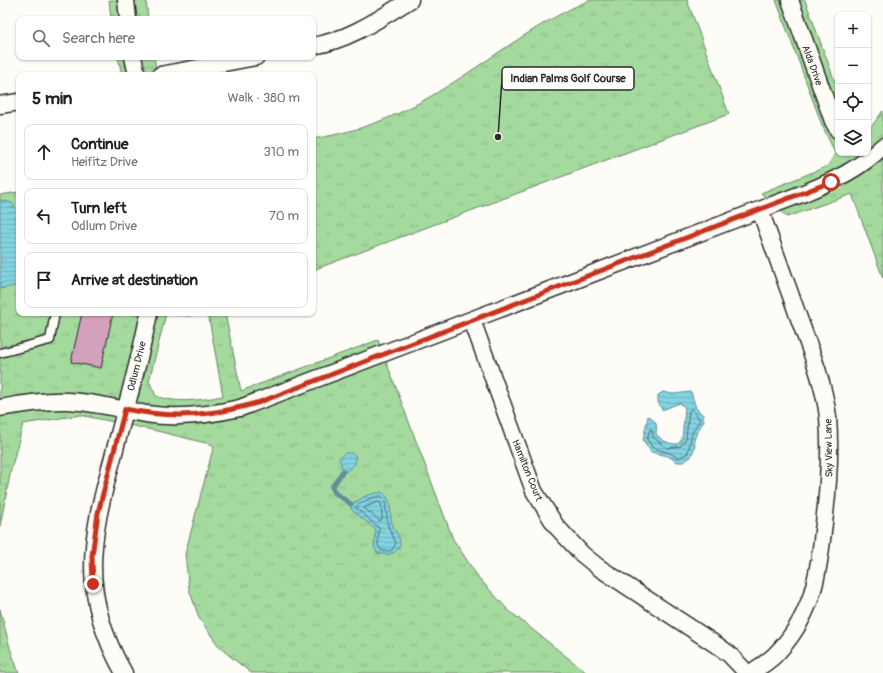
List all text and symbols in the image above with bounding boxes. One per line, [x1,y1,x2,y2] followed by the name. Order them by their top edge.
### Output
[835,12,871,156] map controls
[835,12,871,48] button: +
[16,16,316,60] search box
[30,27,52,49] icon: search
[62,29,135,48] text: Search here
[799,44,825,87] street label: Alda Drive
[835,48,871,84] button: −
[502,67,634,90] callout: Indian Palms Golf Course
[510,72,626,85] text: Indian Palms Golf Course
[835,84,871,120] button: locate
[32,88,72,109] text: 5 min
[227,90,300,106] text: Walk · 380 m
[835,120,871,156] button: layers
[71,135,129,154] text: Continue
[33,141,55,163] icon: ahead
[263,144,299,160] text: 310 m
[71,154,138,170] text: Heifitz Drive
[822,173,840,191] route start
[71,199,127,218] text: Turn left
[33,205,55,227] icon: left
[269,208,299,224] text: 70 m
[71,218,137,234] text: Odlum Drive
[33,269,55,291] icon: arrive
[71,271,198,290] text: Arrive at destination
[125,340,149,392] street label: Odlum Drive
[822,418,836,477] street label: Sky View Lane
[509,438,545,504] street label: Hamilton Court
[84,575,102,593] route end

